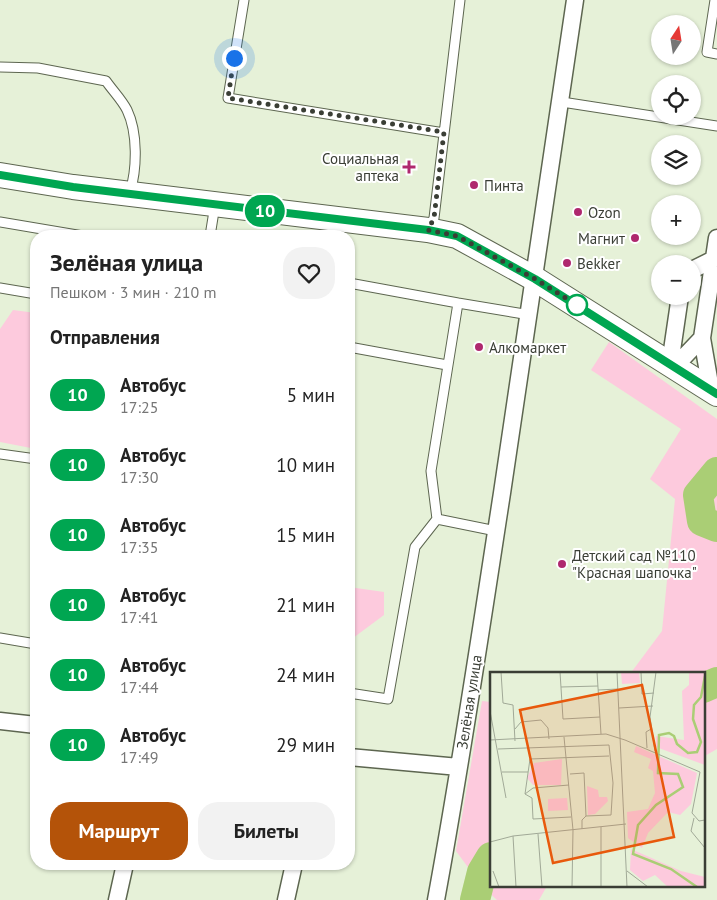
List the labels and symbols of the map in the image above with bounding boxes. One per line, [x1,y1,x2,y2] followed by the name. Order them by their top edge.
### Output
[651,15,701,65] north arrow
[222,46,247,71] your location
[322,149,399,185] place label: Социальная аптека
[403,161,415,173] marker: Социальная аптека
[484,176,524,195] place label: Пинта
[468,179,480,191] marker: Пинта
[242,195,288,227] line badge: 10
[588,203,621,222] place label: Ozon
[572,206,584,218] marker: Ozon
[578,229,625,248] place label: Магнит
[629,232,641,244] marker: Магнит
[577,254,620,273] place label: Bekker
[561,257,573,269] marker: Bekker
[566,294,588,316] unlabelled marker
[489,338,566,357] place label: Алкомаркет
[473,341,485,353] marker: Алкомаркет
[572,546,697,582] place label: Детский сад №110 "Красная шапочка"
[556,558,568,570] marker: Детский сад №110 "Красная шапочка"
[452,653,486,751] street label: Зелёная улица
[490,672,704,888] inset map

